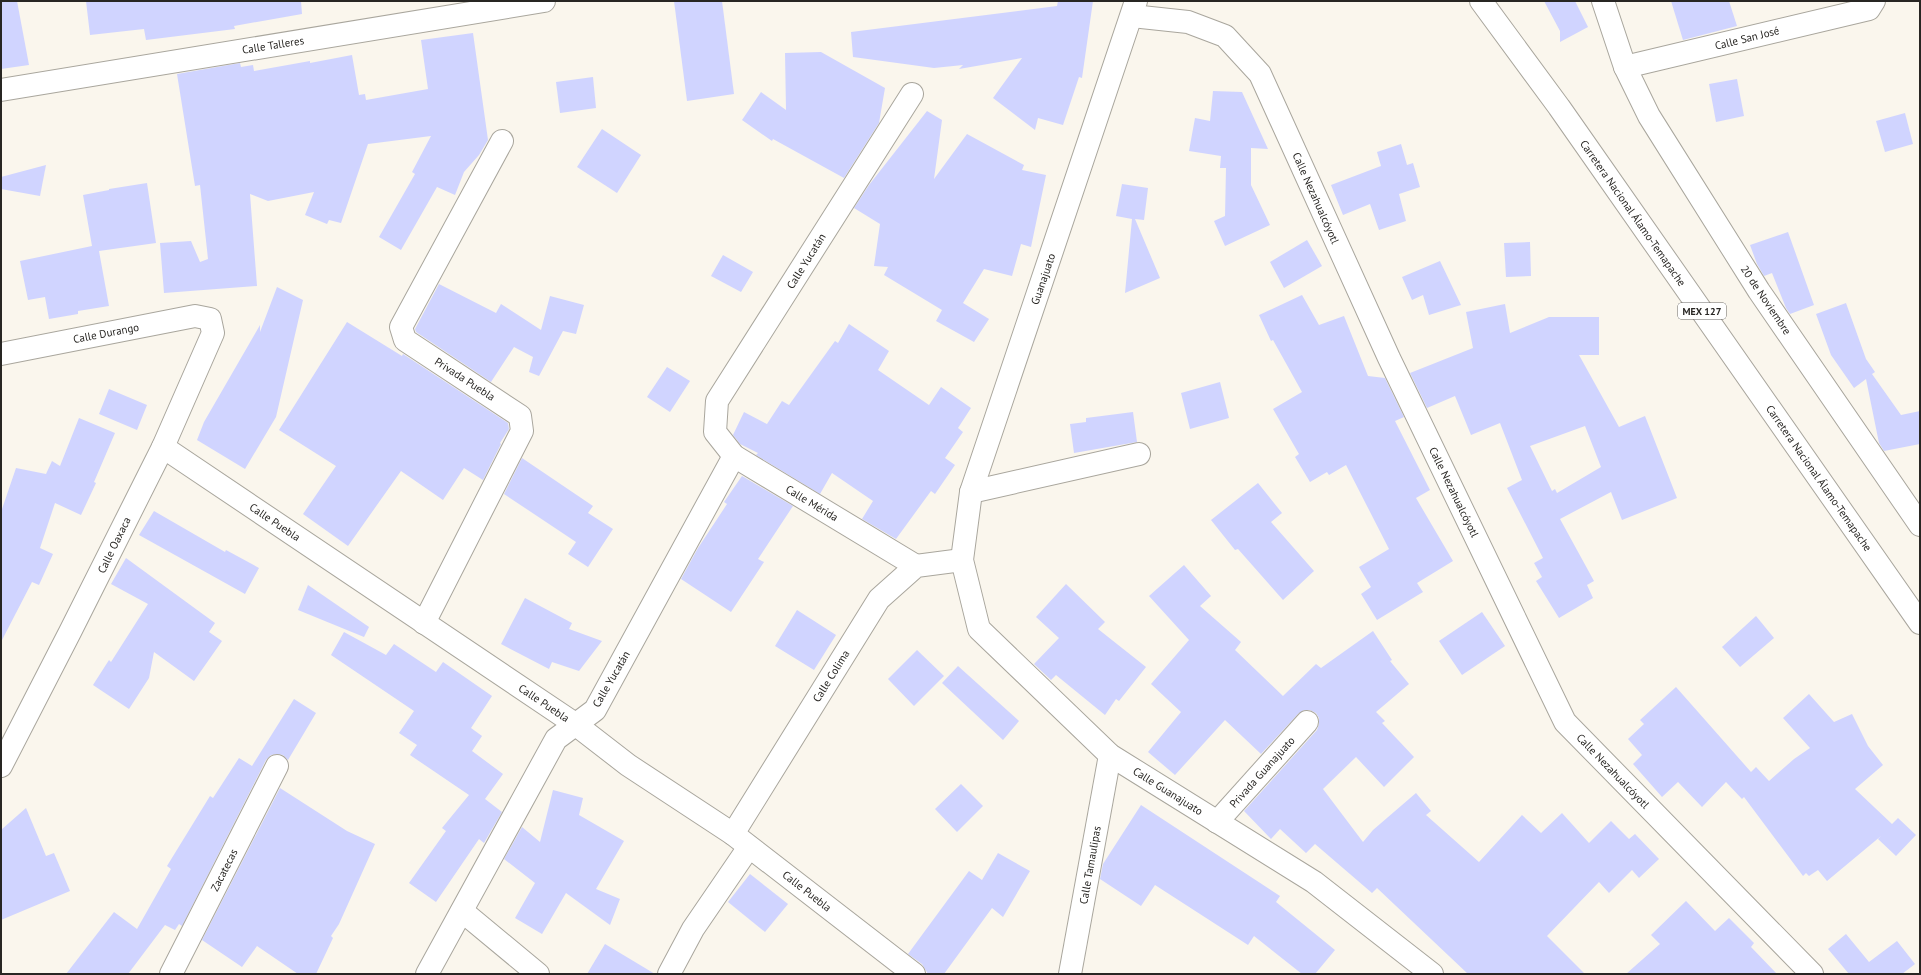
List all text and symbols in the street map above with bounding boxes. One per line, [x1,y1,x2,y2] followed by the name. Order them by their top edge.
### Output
[1713,23,1781,53] street label: Calle San José
[241,33,305,57] street label: Calle Talleres
[1577,137,1689,289] street label: Carretera Nacional Álamo-Temapache
[1290,150,1343,247] street label: Calle Nezahualcóyotl
[783,231,829,291] street label: Calle Yucatán
[1028,251,1058,307] street label: Guanajuato
[1738,263,1795,338] street label: 20 de Noviembre
[1678,303,1726,319] road number: MEX 127
[72,320,140,346] street label: Calle Durango
[432,354,498,404] street label: Privada Puebla
[1763,402,1875,554] street label: Carretera Nacional Álamo-Temapache
[1426,445,1482,540] street label: Calle Nezahualcóyotl
[783,482,841,524] street label: Calle Mérida
[247,500,303,544] street label: Calle Puebla
[94,515,134,575] street label: Calle Oaxaca
[809,647,853,705] street label: Calle Colima
[589,648,633,710] street label: Calle Yucatán
[516,681,572,725] street label: Calle Puebla
[1574,731,1653,812] street label: Calle Nezahualcóyotl
[1226,733,1298,810] street label: Privada Guanajuato
[1130,764,1206,818] street label: Calle Guanajuato
[1076,824,1104,905] street label: Calle Tamaulipas
[207,846,241,894] street label: Zacatecas
[780,868,834,914] street label: Calle Puebla

